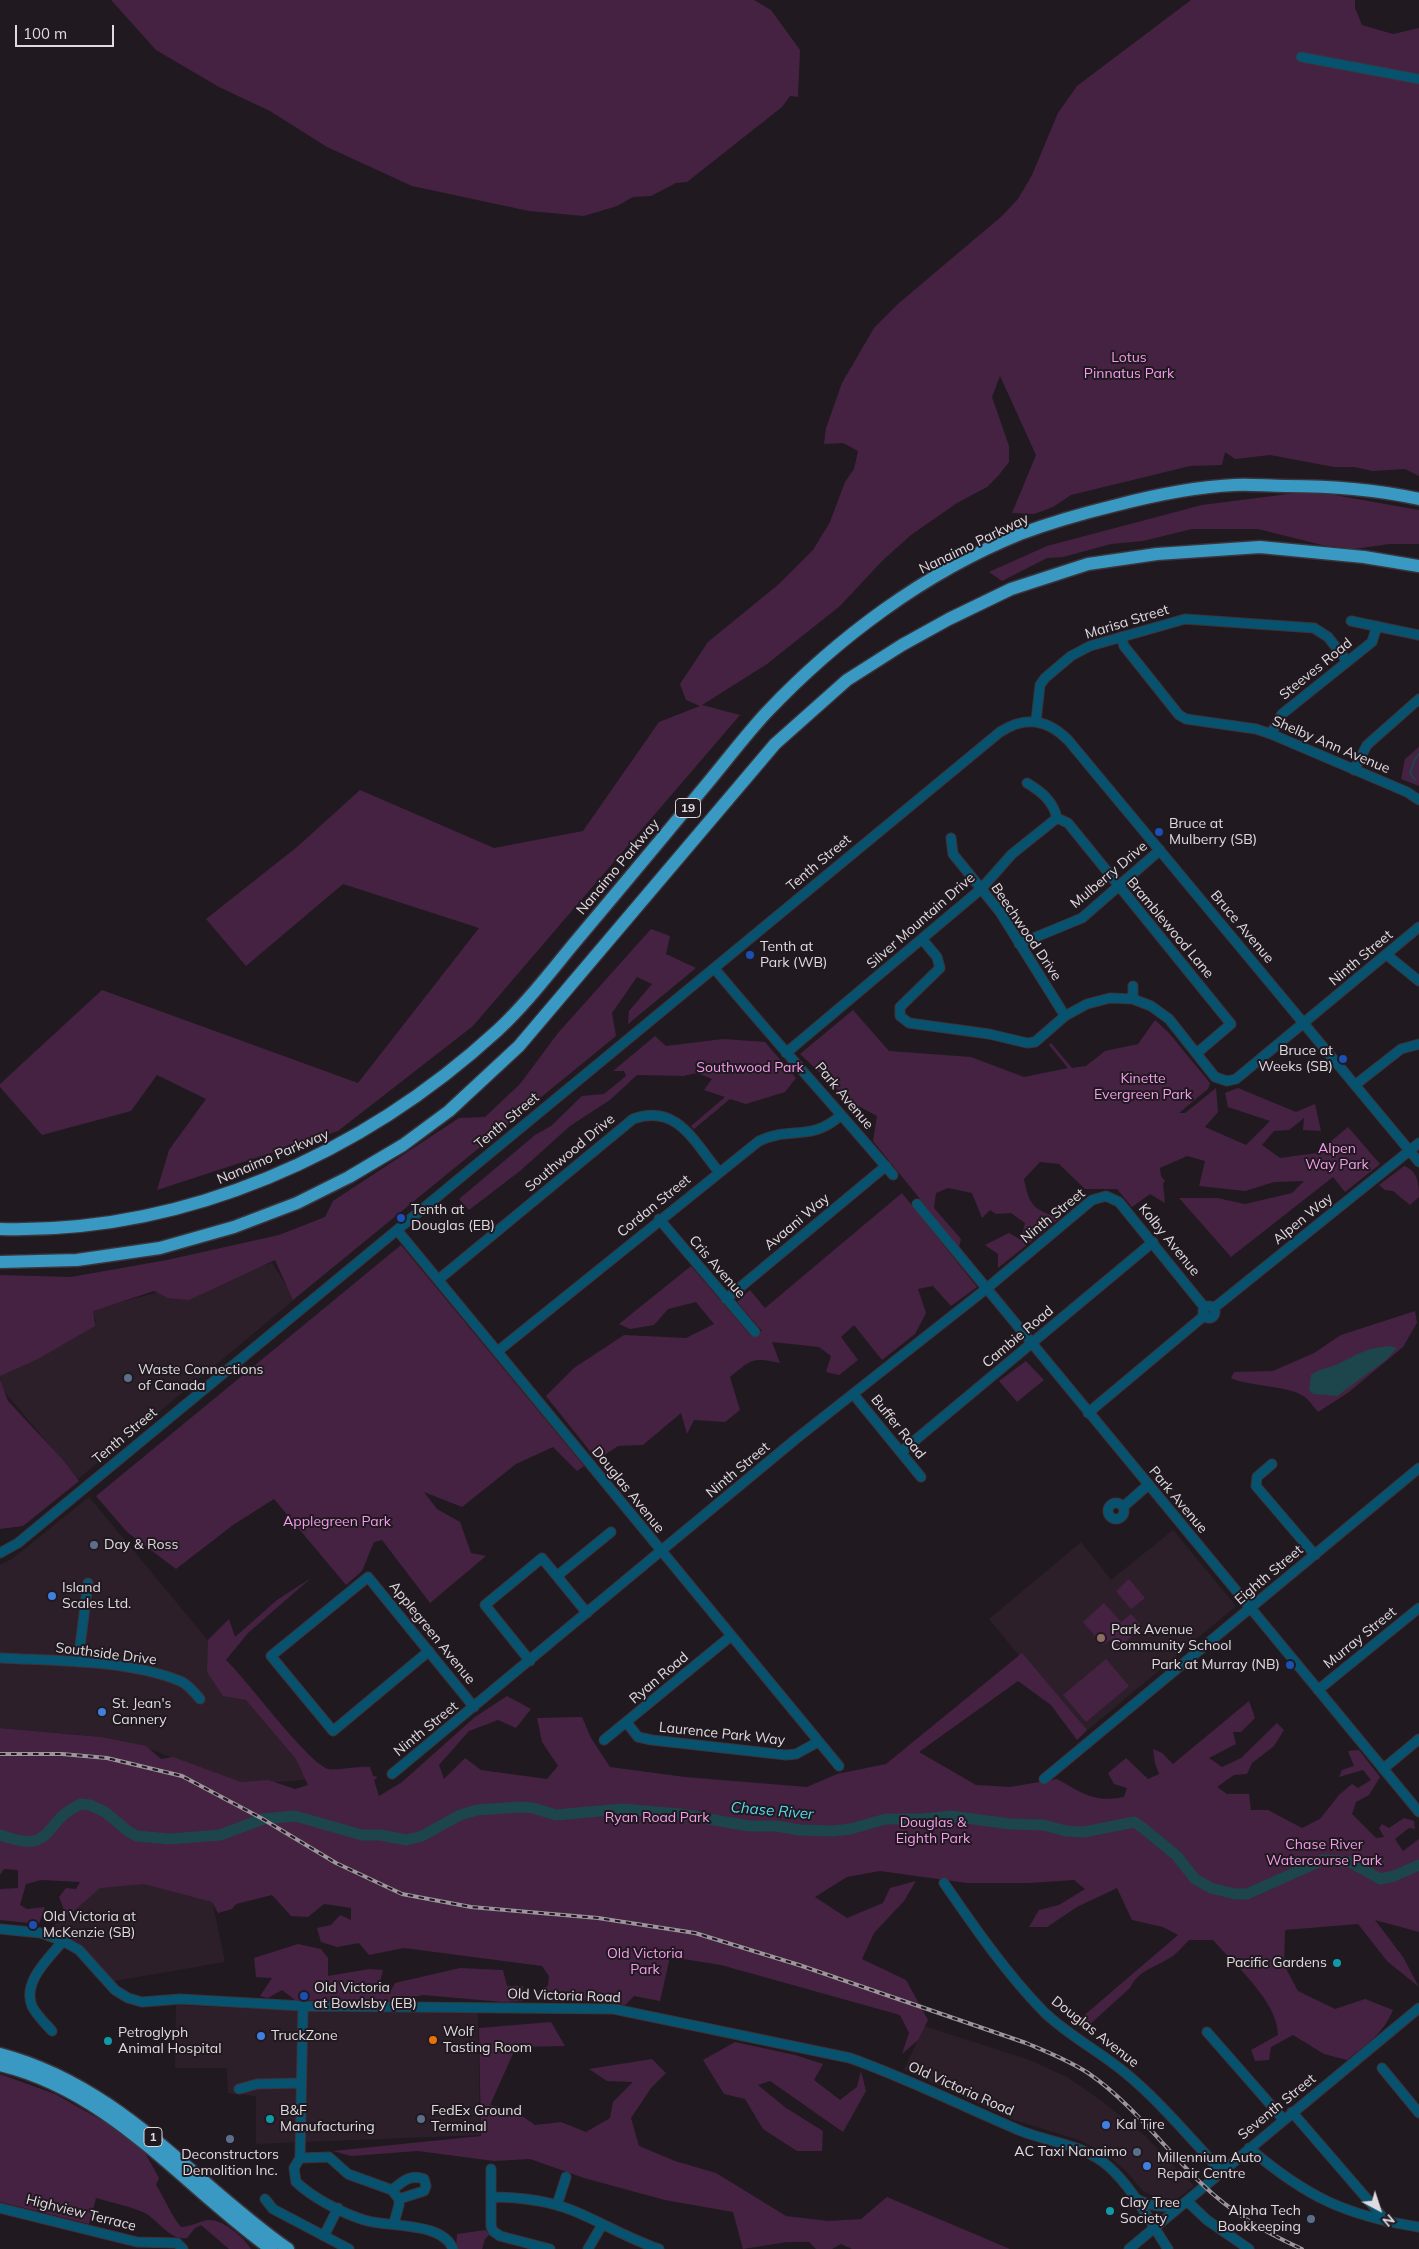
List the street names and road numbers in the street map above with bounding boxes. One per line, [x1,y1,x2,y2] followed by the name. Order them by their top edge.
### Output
[916,510,1032,578] street label: Nanaimo Parkway
[1083,601,1171,643] street label: Marisa Street
[1276,635,1356,703] street label: Steeves Road
[1270,713,1392,777] street label: Shelby Ann Avenue
[676,798,700,818] road number: 19
[573,816,663,918] street label: Nanaimo Parkway
[783,831,855,895] street label: Tenth Street
[1067,838,1151,912] street label: Mulberry Drive
[864,870,978,972] street label: Silver Mountain Drive
[1123,874,1217,982] street label: Bramblewood Lane
[987,880,1065,984] street label: Beechwood Drive
[1207,887,1277,967] street label: Bruce Avenue
[1326,927,1396,989] street label: Ninth Street
[811,1059,877,1133] street label: Park Avenue
[471,1089,543,1153] street label: Tenth Street
[522,1111,618,1195] street label: Southwood Drive
[215,1126,331,1188] street label: Nanaimo Parkway
[614,1171,694,1241] street label: Cordan Street
[1018,1185,1088,1247] street label: Ninth Street
[761,1190,833,1254] street label: Avaani Way
[1270,1190,1336,1248] street label: Alpen Way
[1135,1200,1203,1280] street label: Kolby Avenue
[685,1232,749,1302] street label: Cris Avenue
[979,1302,1057,1372] street label: Cambie Road
[867,1392,929,1462] street label: Buffer Road
[89,1404,161,1468] street label: Tenth Street
[703,1439,773,1501] street label: Ninth Street
[588,1443,668,1537] street label: Douglas Avenue
[1145,1463,1211,1537] street label: Park Avenue
[1232,1542,1306,1608] street label: Eighth Street
[385,1578,479,1688] street label: Applegreen Avenue
[1320,1604,1400,1672] street label: Murray Street
[55,1639,157,1669] street label: Southside Drive
[626,1649,692,1707] street label: Ryan Road
[391,1698,461,1760] street label: Ninth Street
[658,1719,786,1749] street label: Laurence Park Way
[507,1986,621,2006] street label: Old Victoria Road
[1048,1993,1142,2071] street label: Douglas Avenue
[906,2058,1016,2120] street label: Old Victoria Road
[1235,2071,1319,2143] street label: Seventh Street
[144,2128,162,2146] road number: 1
[24,2191,138,2235] street label: Highview Terrace

